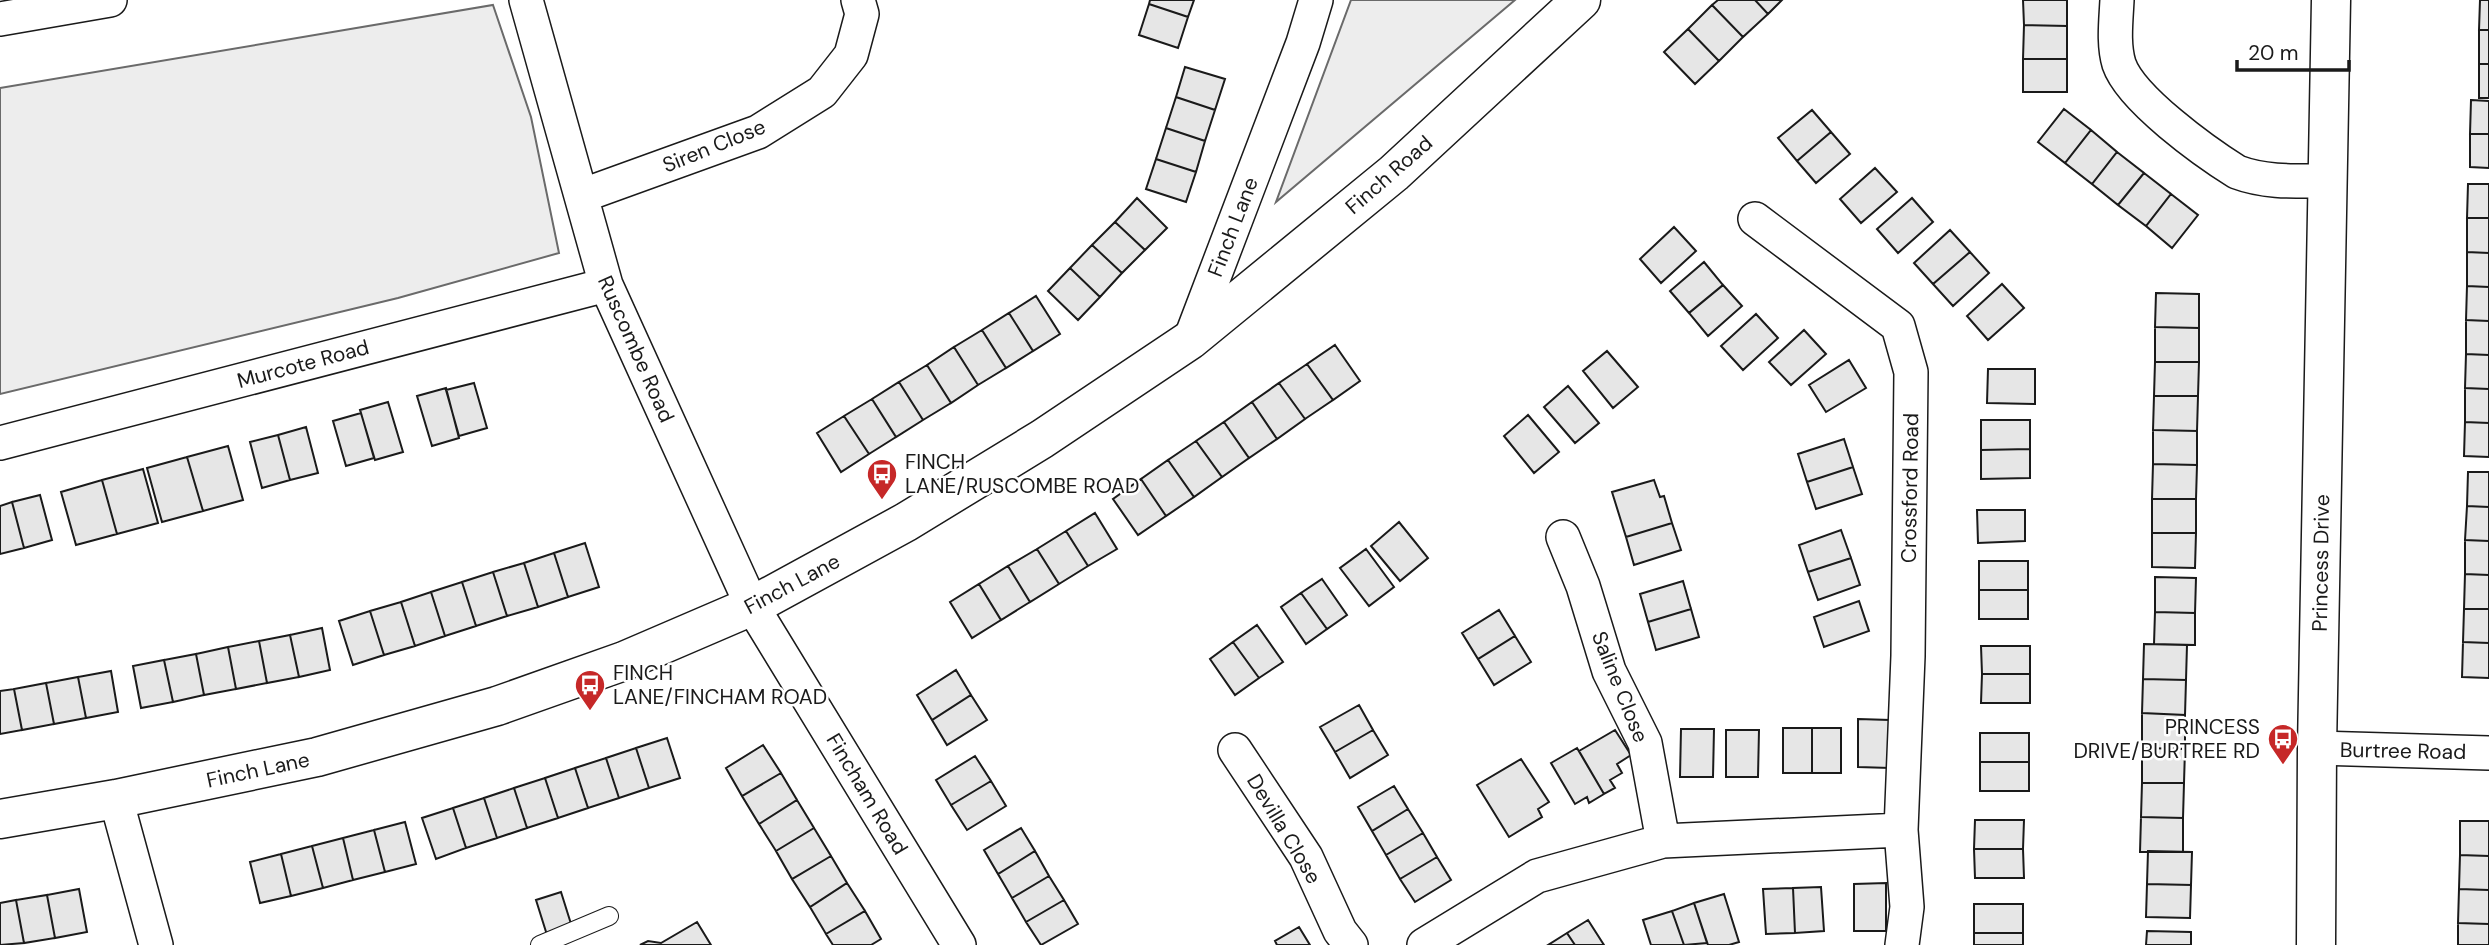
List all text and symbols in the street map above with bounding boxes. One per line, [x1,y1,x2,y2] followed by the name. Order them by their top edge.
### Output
[2237,28,2349,72] scale bar
[2248,39,2299,67] text: 20 m
[658,113,770,179] street label: Siren Close
[1339,129,1439,221] street label: Finch Road
[1201,173,1265,281] street label: Finch Lane
[591,271,681,427] street label: Ruscombe Road
[234,333,372,395] street label: Murcote Road
[1895,413,1925,563] street label: Crossford Road
[905,448,1139,500] place label: FINCH LANE/RUSCOMBE ROAD
[865,457,899,501] bus stop icon: FINCH LANE/RUSCOMBE ROAD
[2306,494,2336,632] street label: Princess Drive
[739,547,845,621] street label: Finch Lane
[1585,627,1655,747] street label: Saline Close
[613,659,827,711] place label: FINCH LANE/FINCHAM ROAD
[573,668,607,712] bus stop icon: FINCH LANE/FINCHAM ROAD
[2073,713,2260,765] place label: PRINCESS DRIVE/BURTREE RD
[2266,722,2300,766] bus stop icon: PRINCESS DRIVE/BURTREE RD
[820,728,914,860] street label: Fincham Road
[2340,736,2466,766] street label: Burtree Road
[204,745,312,795] street label: Finch Lane
[1240,769,1328,889] street label: Devilla Close

